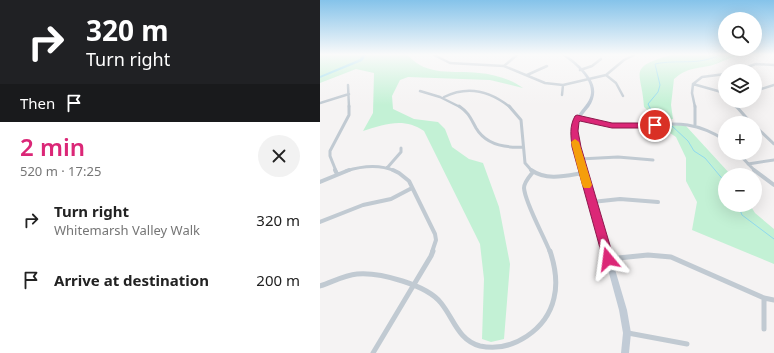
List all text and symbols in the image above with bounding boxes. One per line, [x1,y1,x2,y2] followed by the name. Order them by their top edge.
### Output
[86,11,169,49] text: 320 m
[718,12,762,212] map controls
[718,12,762,56] button: search
[20,16,72,68] icon: right
[86,47,170,71] text: Turn right
[718,64,762,108] button: layers
[63,92,85,114] icon: arrive
[20,93,55,113] text: Then
[638,108,672,142] pin
[644,114,666,136] icon: arrive
[718,116,762,160] button: +
[20,130,85,163] text: 2 min
[258,135,300,177] button: close
[20,162,101,180] text: 520 m · 17:25
[718,168,762,212] button: −
[54,201,129,221] text: Turn right
[20,209,42,231] icon: right
[256,210,300,230] text: 320 m
[54,221,200,239] text: Whitemarsh Valley Walk
[587,238,629,280] position arrow
[20,269,42,291] icon: arrive
[54,270,209,290] text: Arrive at destination
[256,270,300,290] text: 200 m

